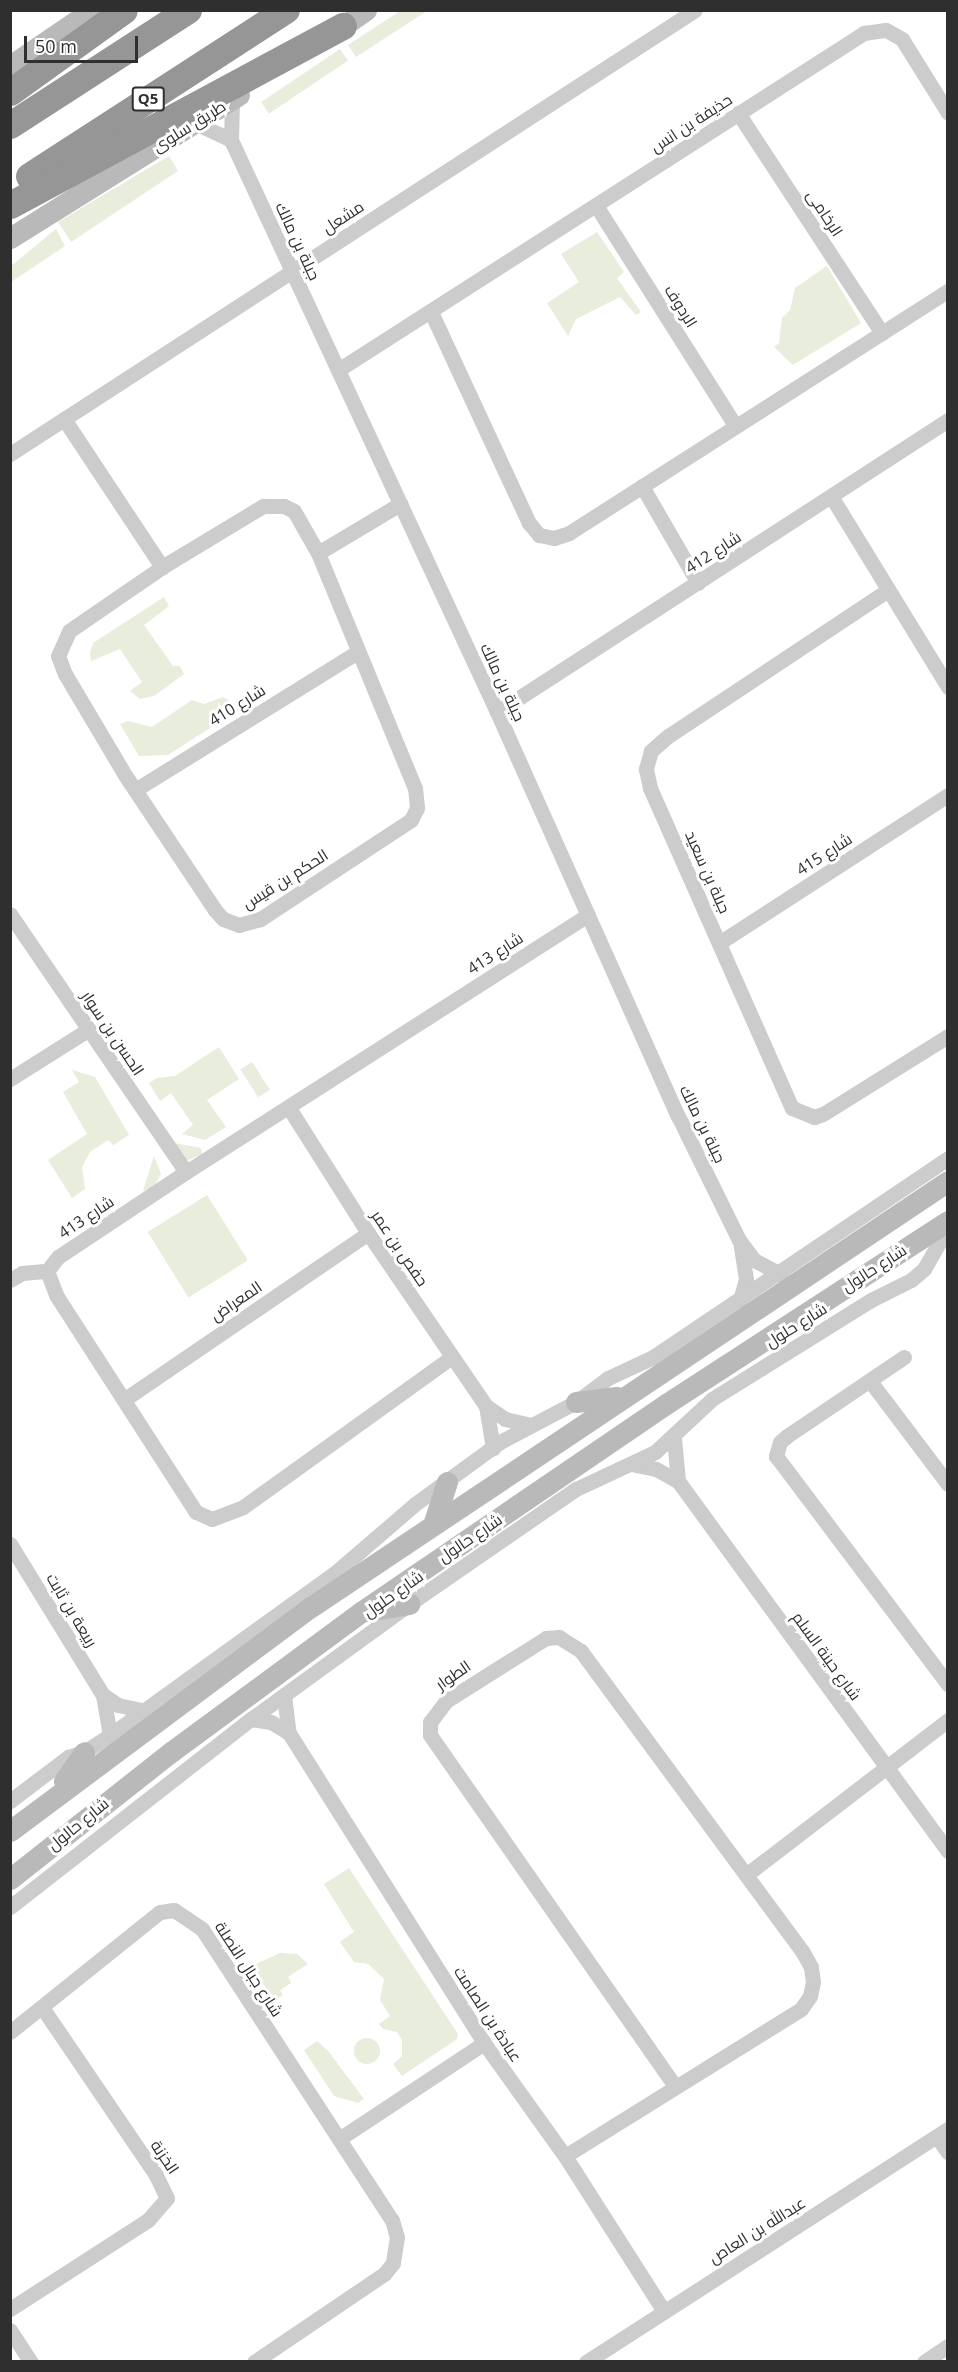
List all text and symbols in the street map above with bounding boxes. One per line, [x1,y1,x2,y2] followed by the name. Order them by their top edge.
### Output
[27,24,141,62] scale bar
[35,34,77,58] text: 50 m
[132,87,164,111] road number: Q5
[647,89,735,157] street label: حذيفة بن انس
[149,96,229,156] street label: طريق سلوى
[803,186,847,240] street label: الرخامى
[319,197,367,237] street label: مشعل
[272,199,324,283] street label: جبلة بن مالك
[661,281,701,331] street label: الردوف
[682,527,744,577] street label: شارع 412
[477,640,529,724] street label: جبلة بن مالك
[205,680,269,730] street label: شارع 410
[681,828,735,916] street label: جبلة بن سعيد
[793,829,855,879] street label: شارع 415
[239,845,331,913] street label: الحكم بن قيس
[464,928,526,978] street label: شارع 413
[78,987,148,1079] street label: الحسن بن سوار
[676,1082,730,1166] street label: جبلة بن مالك
[55,1192,117,1242] street label: شارع 413
[368,1206,432,1290] street label: حفص بن عمر
[838,1240,910,1296] street label: شارع حالول
[207,1277,265,1325] street label: المعراض
[762,1299,830,1351] street label: شارع حلول
[434,1510,506,1566] street label: شارع حالول
[359,1566,427,1622] street label: شارع حلول
[42,1570,102,1650] street label: ربيعة بن ثابت
[788,1608,866,1704] street label: شارع حينة السلم
[432,1656,474,1694] street label: الطوار
[44,1794,112,1854] street label: شارع حالول
[211,1918,287,2020] street label: شارع جبال النصلة
[450,1963,526,2065] street label: عبادة بن الصامت
[147,2136,183,2178] street label: الخزنة
[705,2193,809,2267] street label: عبدالله بن العاص

